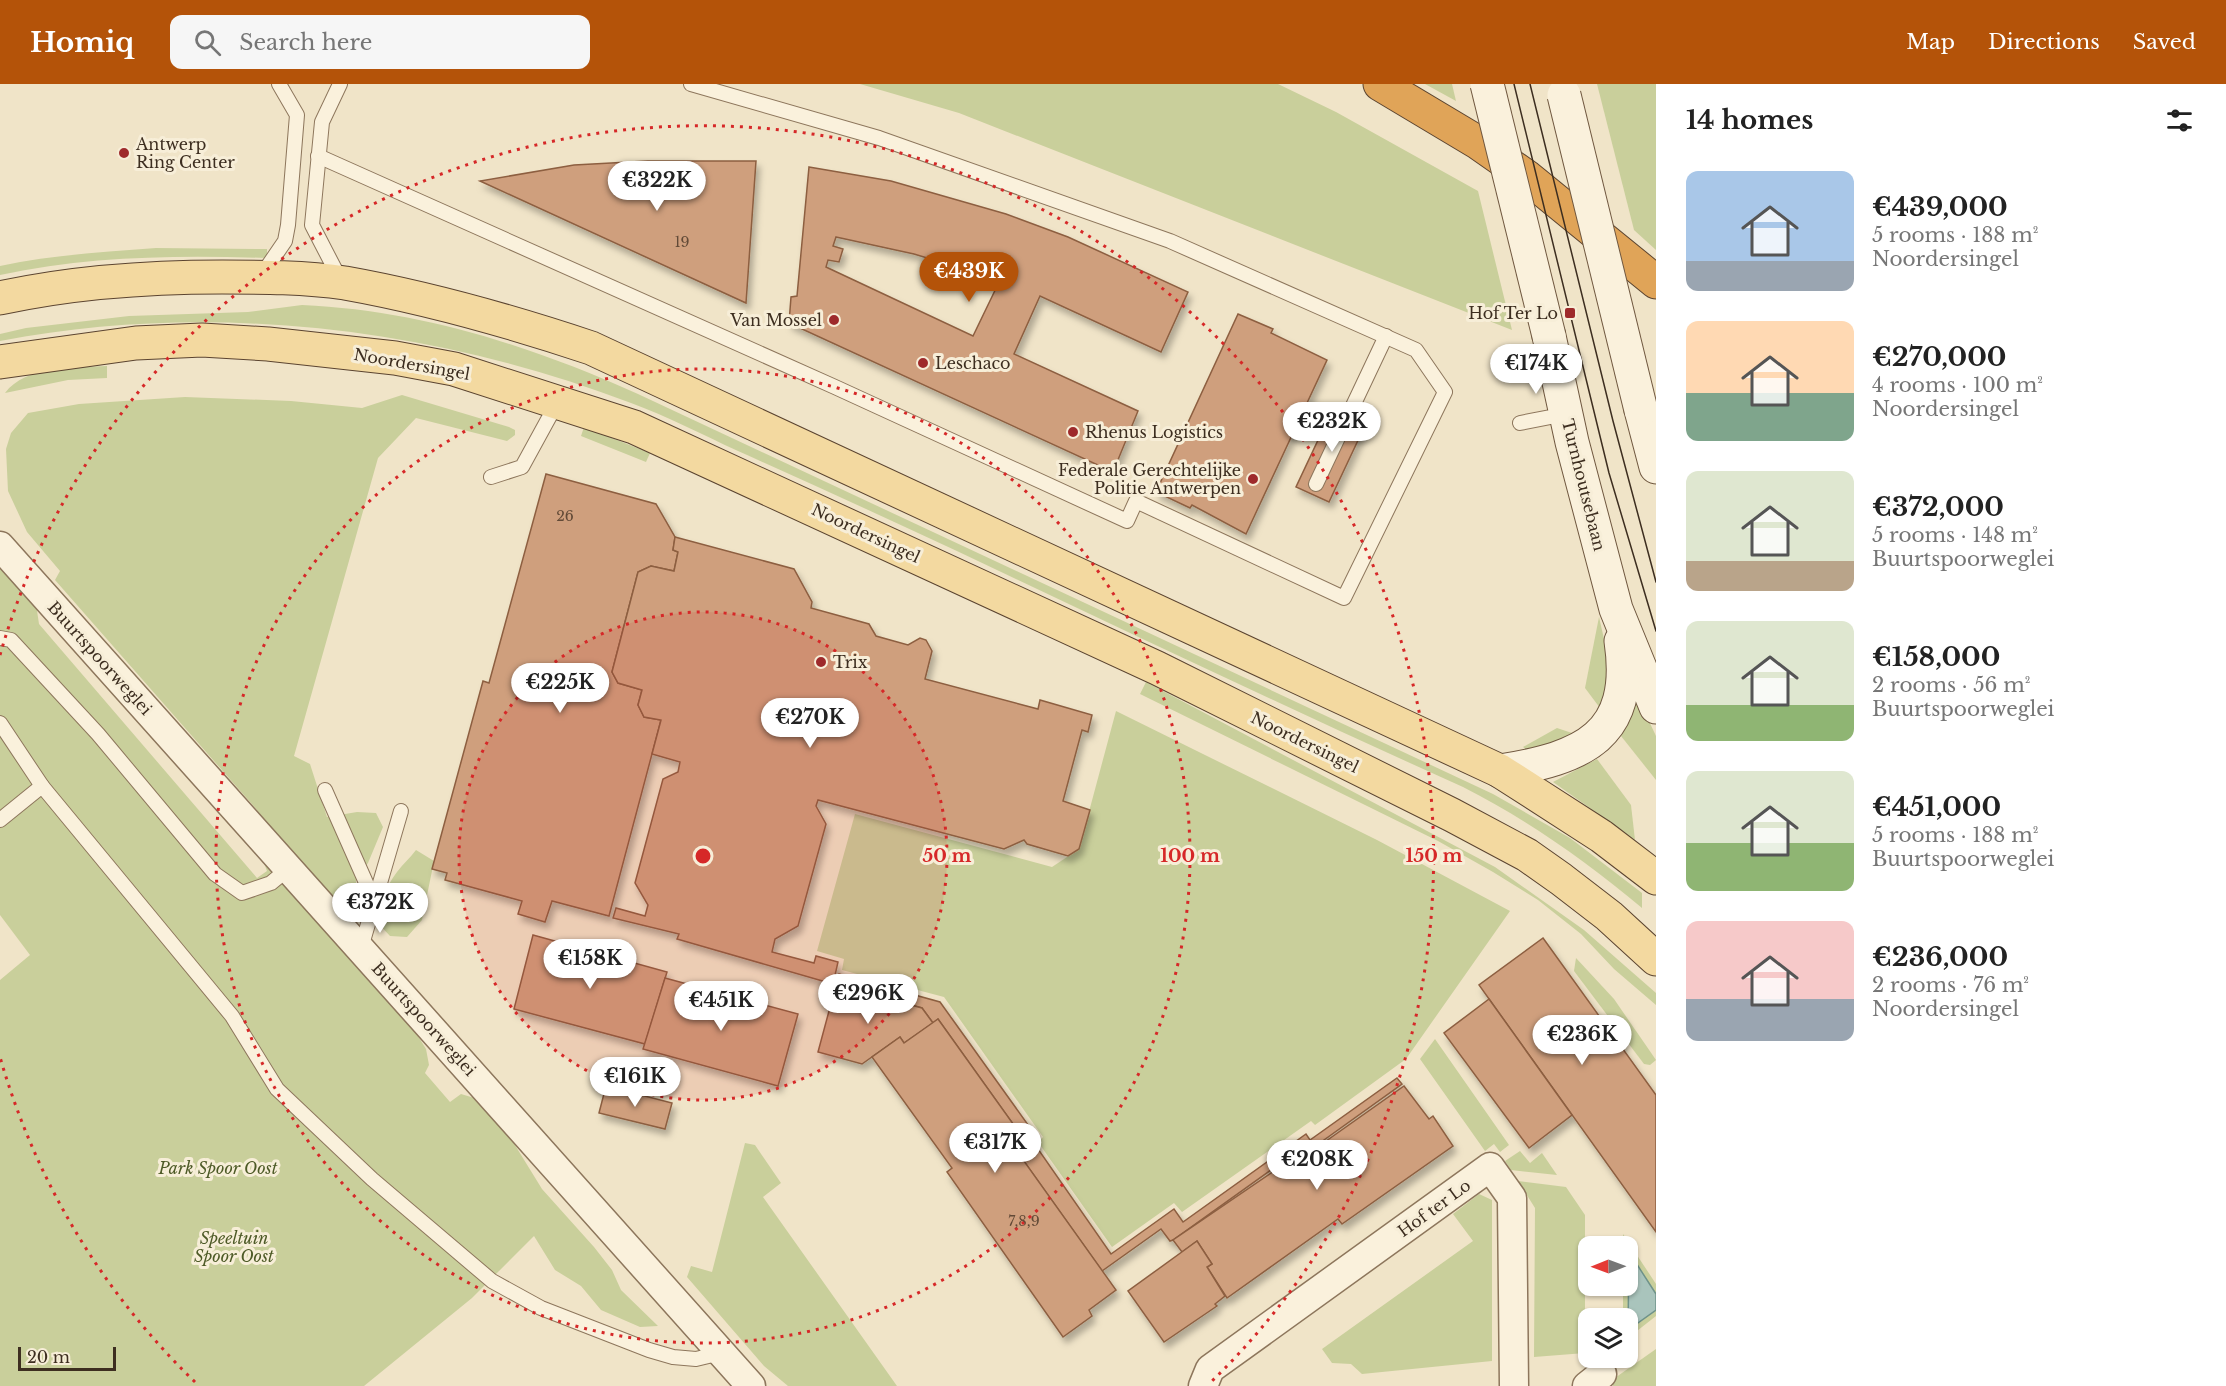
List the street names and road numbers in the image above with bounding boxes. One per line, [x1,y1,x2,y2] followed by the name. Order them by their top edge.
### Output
[352,344,472,384] street label: Noordersingel
[1558,417,1610,553] street label: Turnhoutsebaan
[808,499,924,567] street label: Noordersingel
[44,597,157,719] street label: Buurtspoorweglei
[1248,707,1362,777] street label: Noordersingel
[368,958,481,1080] street label: Buurtspoorweglei
[1394,1175,1474,1241] street label: Hof ter Lo

